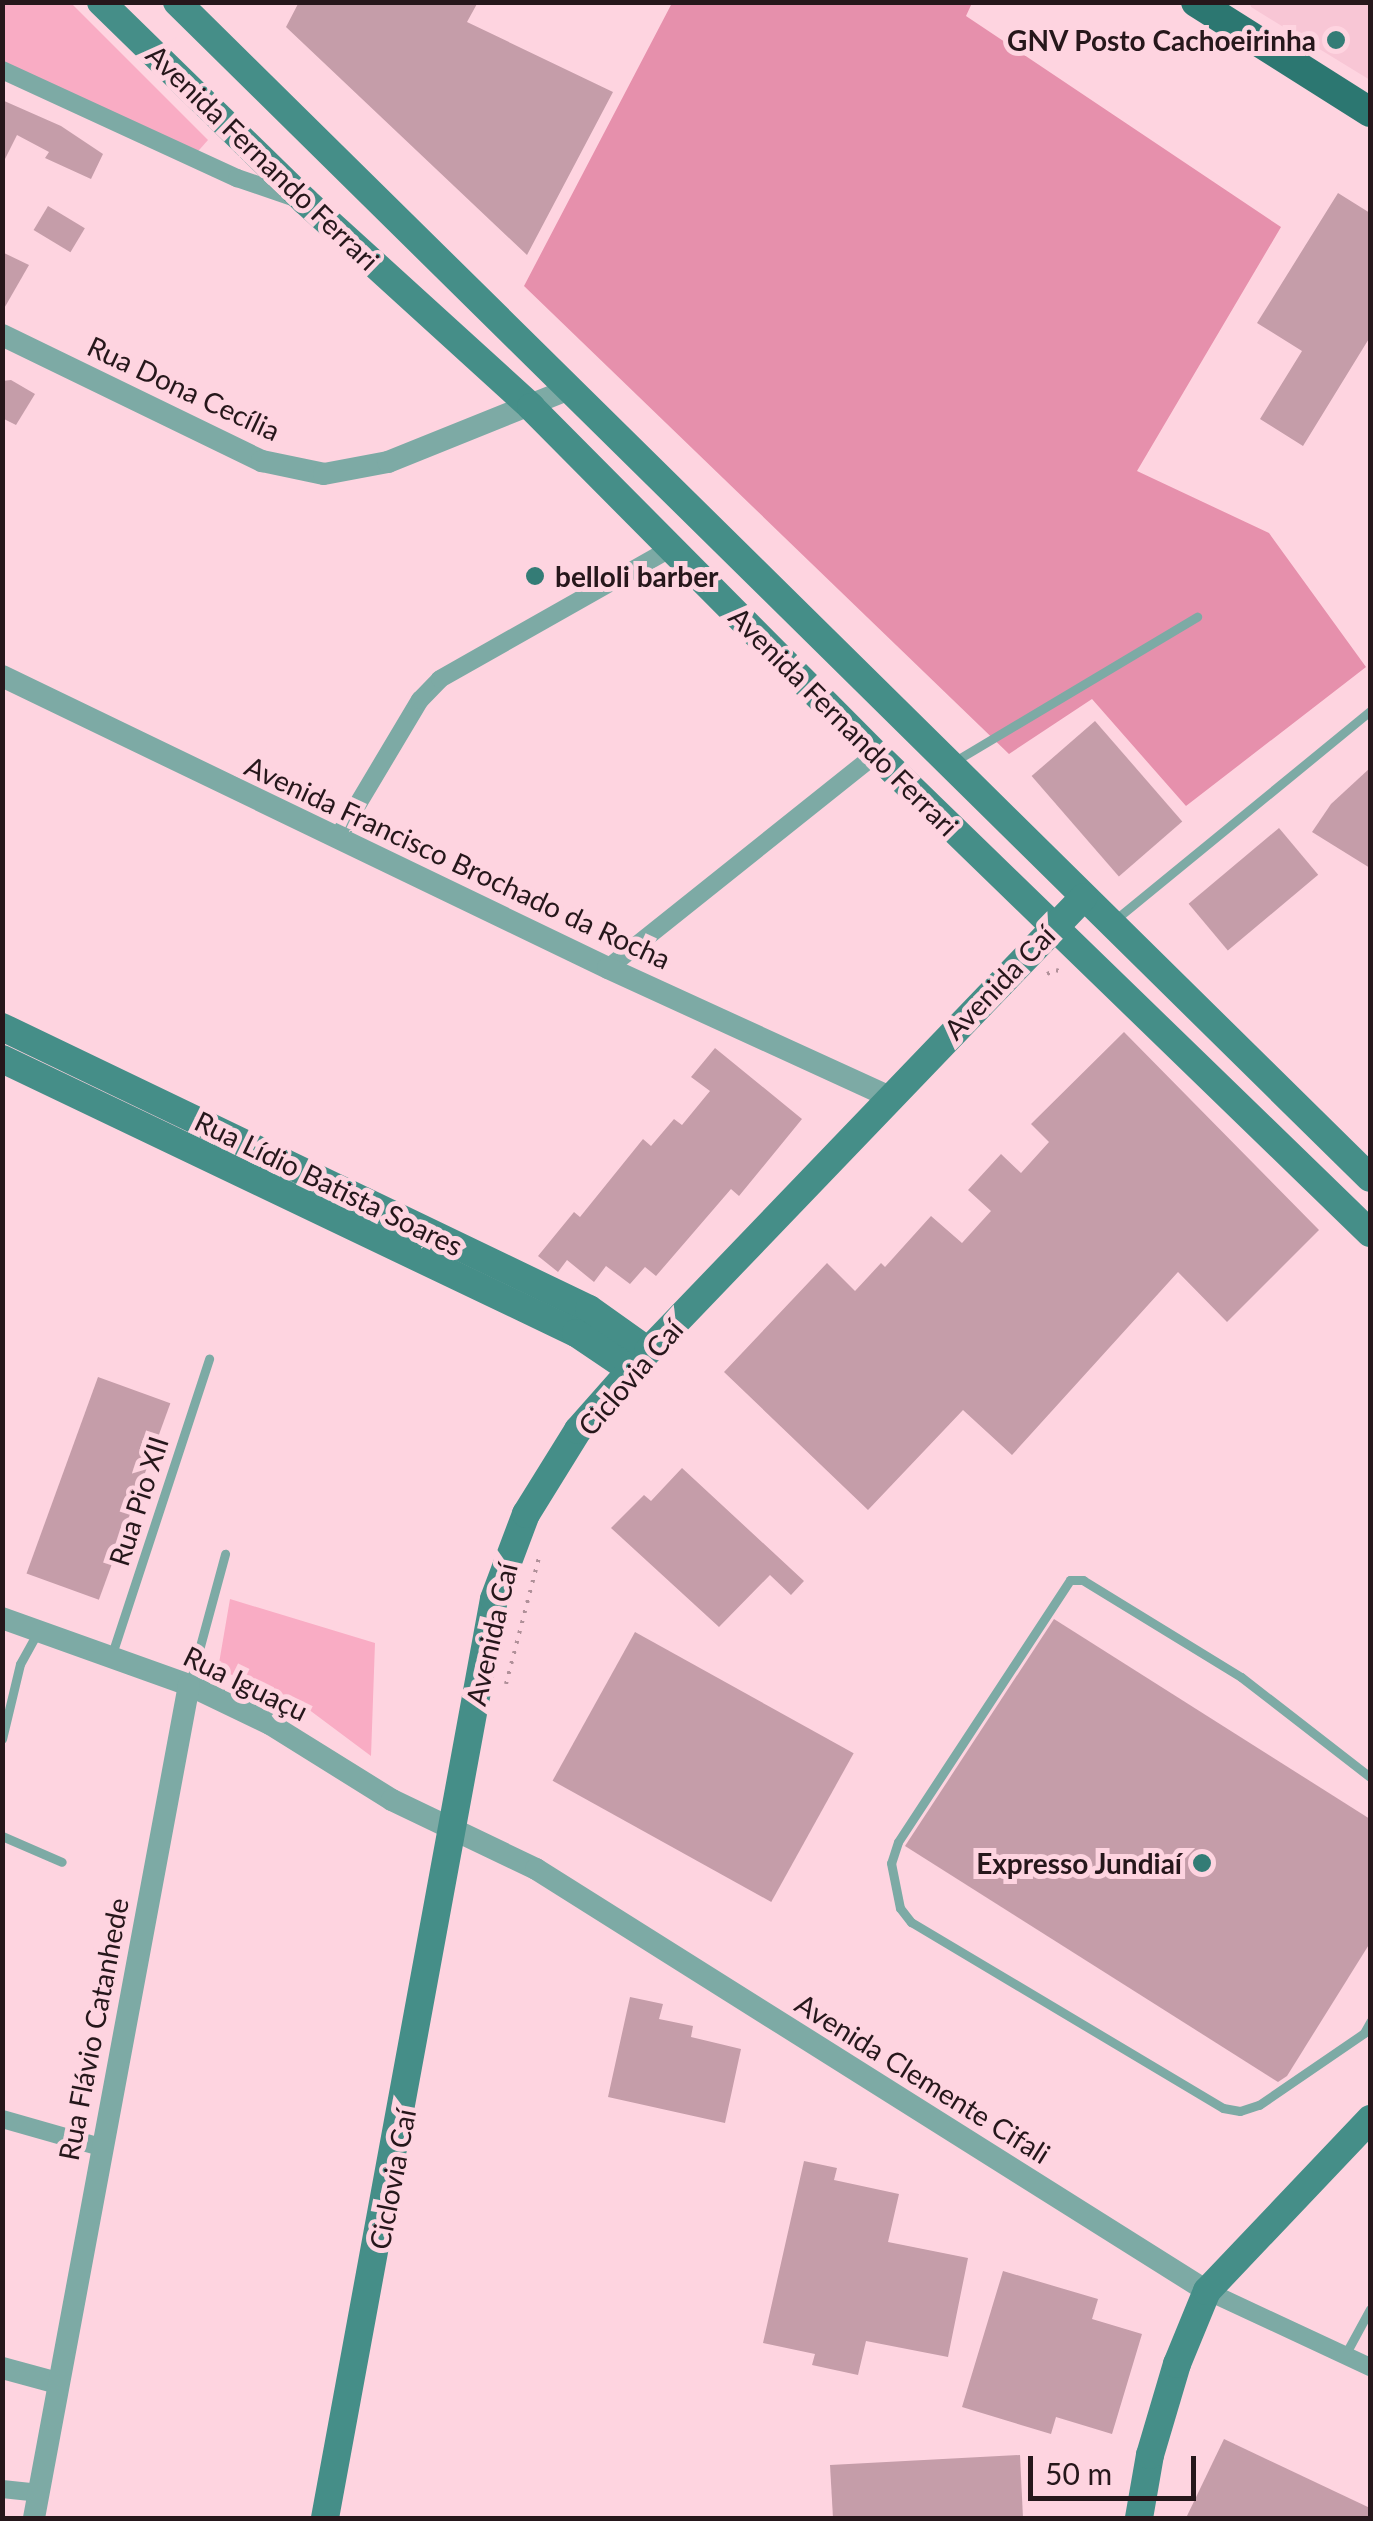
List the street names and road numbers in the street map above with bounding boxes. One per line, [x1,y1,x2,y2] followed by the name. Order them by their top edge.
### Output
[140,37,386,277] street label: Avenida Fernando Ferrari
[82,329,286,447] street label: Rua Dona Cecília
[723,600,965,842] street label: Avenida Fernando Ferrari
[240,748,676,976] street label: Avenida Francisco Brochado da Rocha
[937,918,1061,1046] street label: Avenida Caí
[190,1104,468,1262] street label: Rua Lídio Batista Soares
[571,1312,689,1442] street label: Ciclovia Caí
[101,1432,175,1570] street label: Rua Pio XII
[458,1560,524,1708] street label: Avenida Caí
[178,1639,314,1727] street label: Rua Iguaçu
[51,1895,135,2163] street label: Rua Flávio Catanhede
[790,1986,1056,2170] street label: Avenida Clemente Cifali
[362,2106,422,2252] street label: Ciclovia Caí

